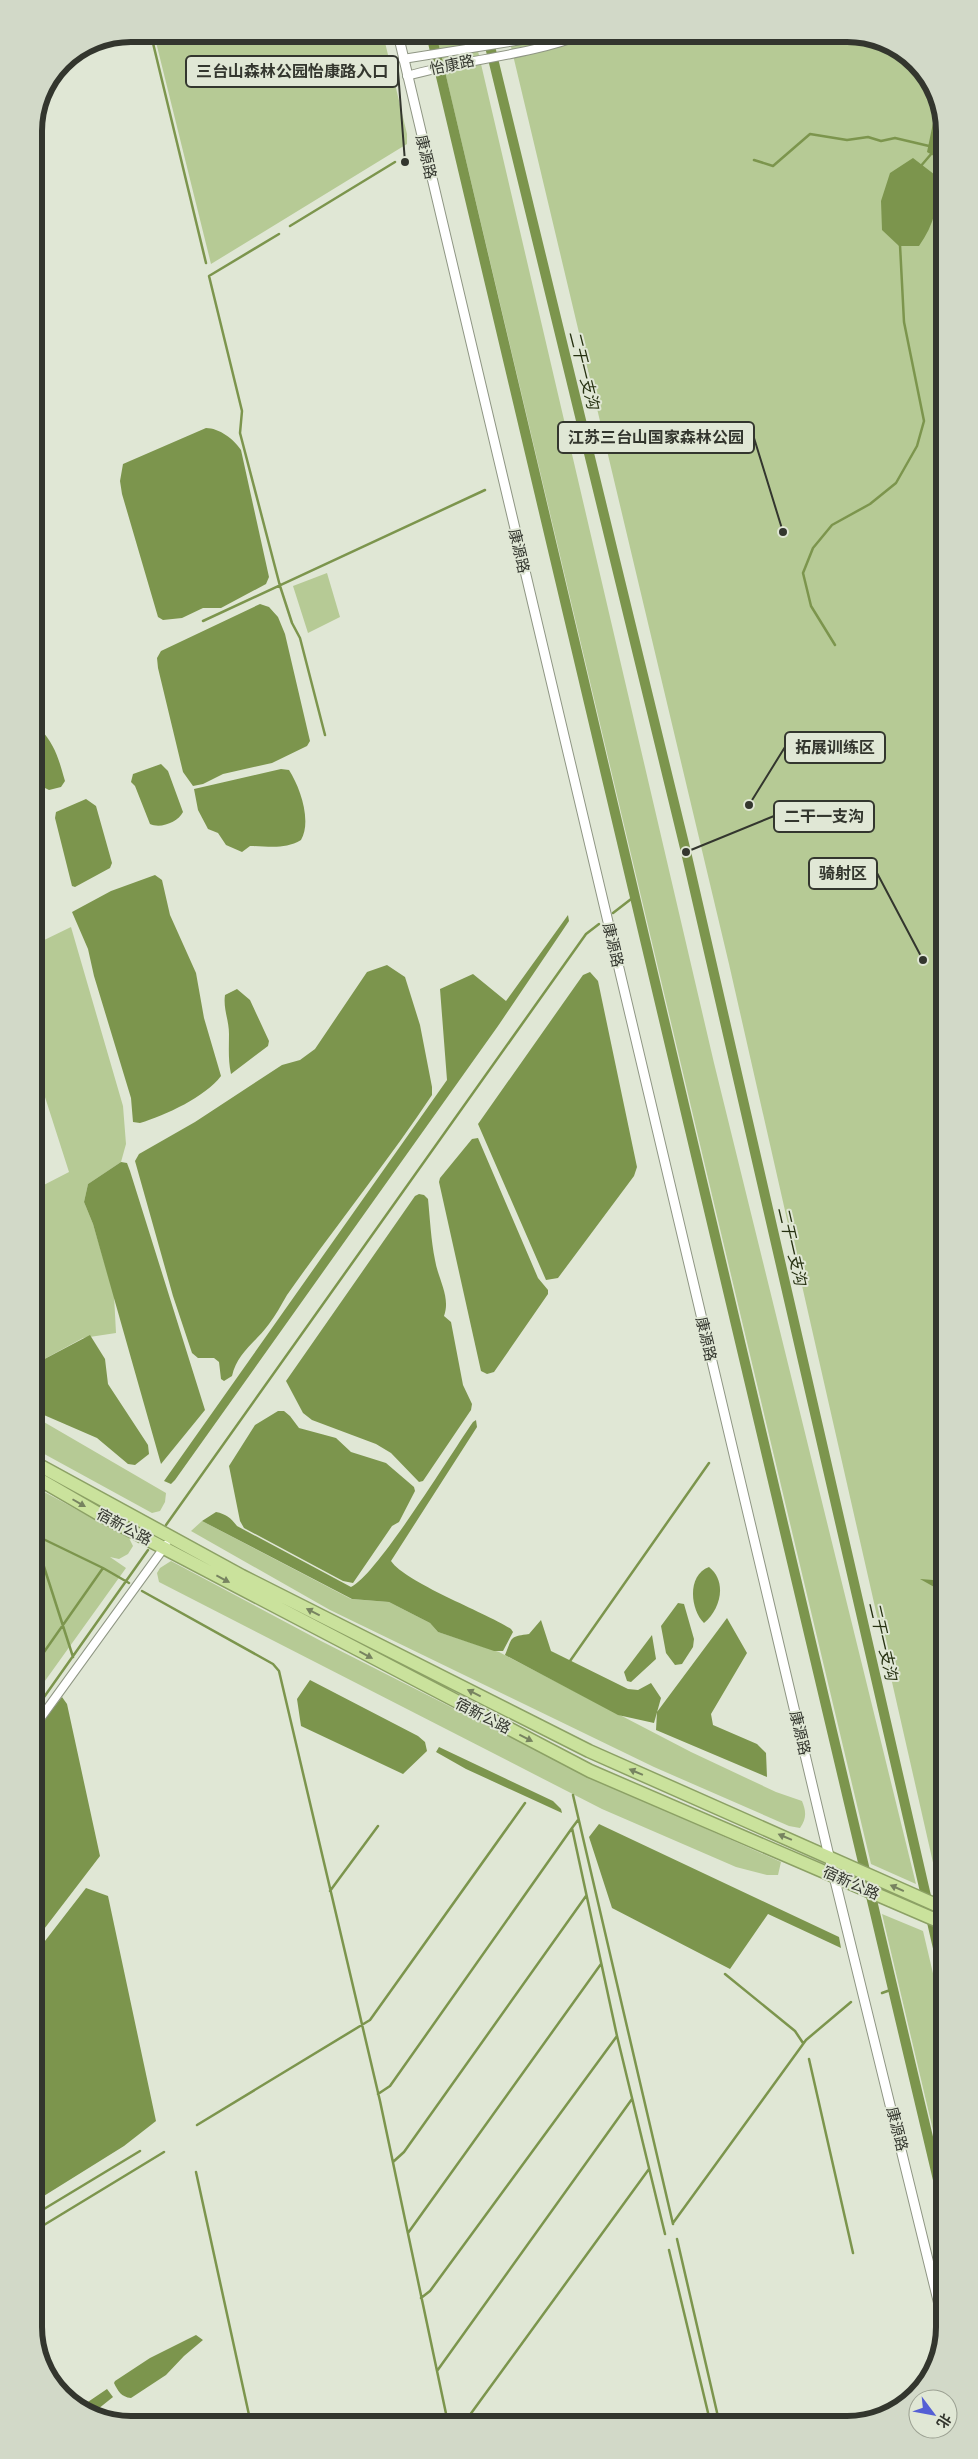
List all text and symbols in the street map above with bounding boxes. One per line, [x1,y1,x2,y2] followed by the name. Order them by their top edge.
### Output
[428,52,476,78] street label: 怡康路
[186,56,398,87] callout: 三台山森林公园怡康路入口
[196,62,388,81] text: 三台山森林公园怡康路入口
[412,133,440,181] street label: 康源路
[565,329,603,413] water label: 二干一支沟
[558,422,754,453] callout: 江苏三台山国家森林公园
[568,428,744,447] text: 江苏三台山国家森林公园
[505,527,533,575] street label: 康源路
[785,732,885,763] callout: 拓展训练区
[795,738,875,757] text: 拓展训练区
[774,801,874,832] callout: 二干一支沟
[784,807,864,826] text: 二干一支沟
[809,858,877,889] callout: 骑射区
[819,864,867,883] text: 骑射区
[599,921,627,969] street label: 康源路
[774,1205,811,1289] water label: 二干一支沟
[692,1315,720,1363] street label: 康源路
[73,1498,86,1507] one-way arrow
[93,1505,155,1549] street label: 宿新公路
[215,1575,230,1583] one-way arrow
[865,1600,902,1684] water label: 二干一支沟
[306,1608,320,1616] one-way arrow
[359,1651,373,1659] one-way arrow
[466,1689,481,1697] one-way arrow
[452,1694,514,1738] street label: 宿新公路
[786,1709,814,1757] street label: 康源路
[519,1734,533,1742] one-way arrow
[629,1767,643,1775] one-way arrow
[778,1832,792,1840] one-way arrow
[820,1863,882,1903] street label: 宿新公路
[890,1883,904,1891] one-way arrow
[883,2105,911,2153] street label: 康源路
[908,2389,958,2439] north arrow
[934,2411,955,2431] text: 北

